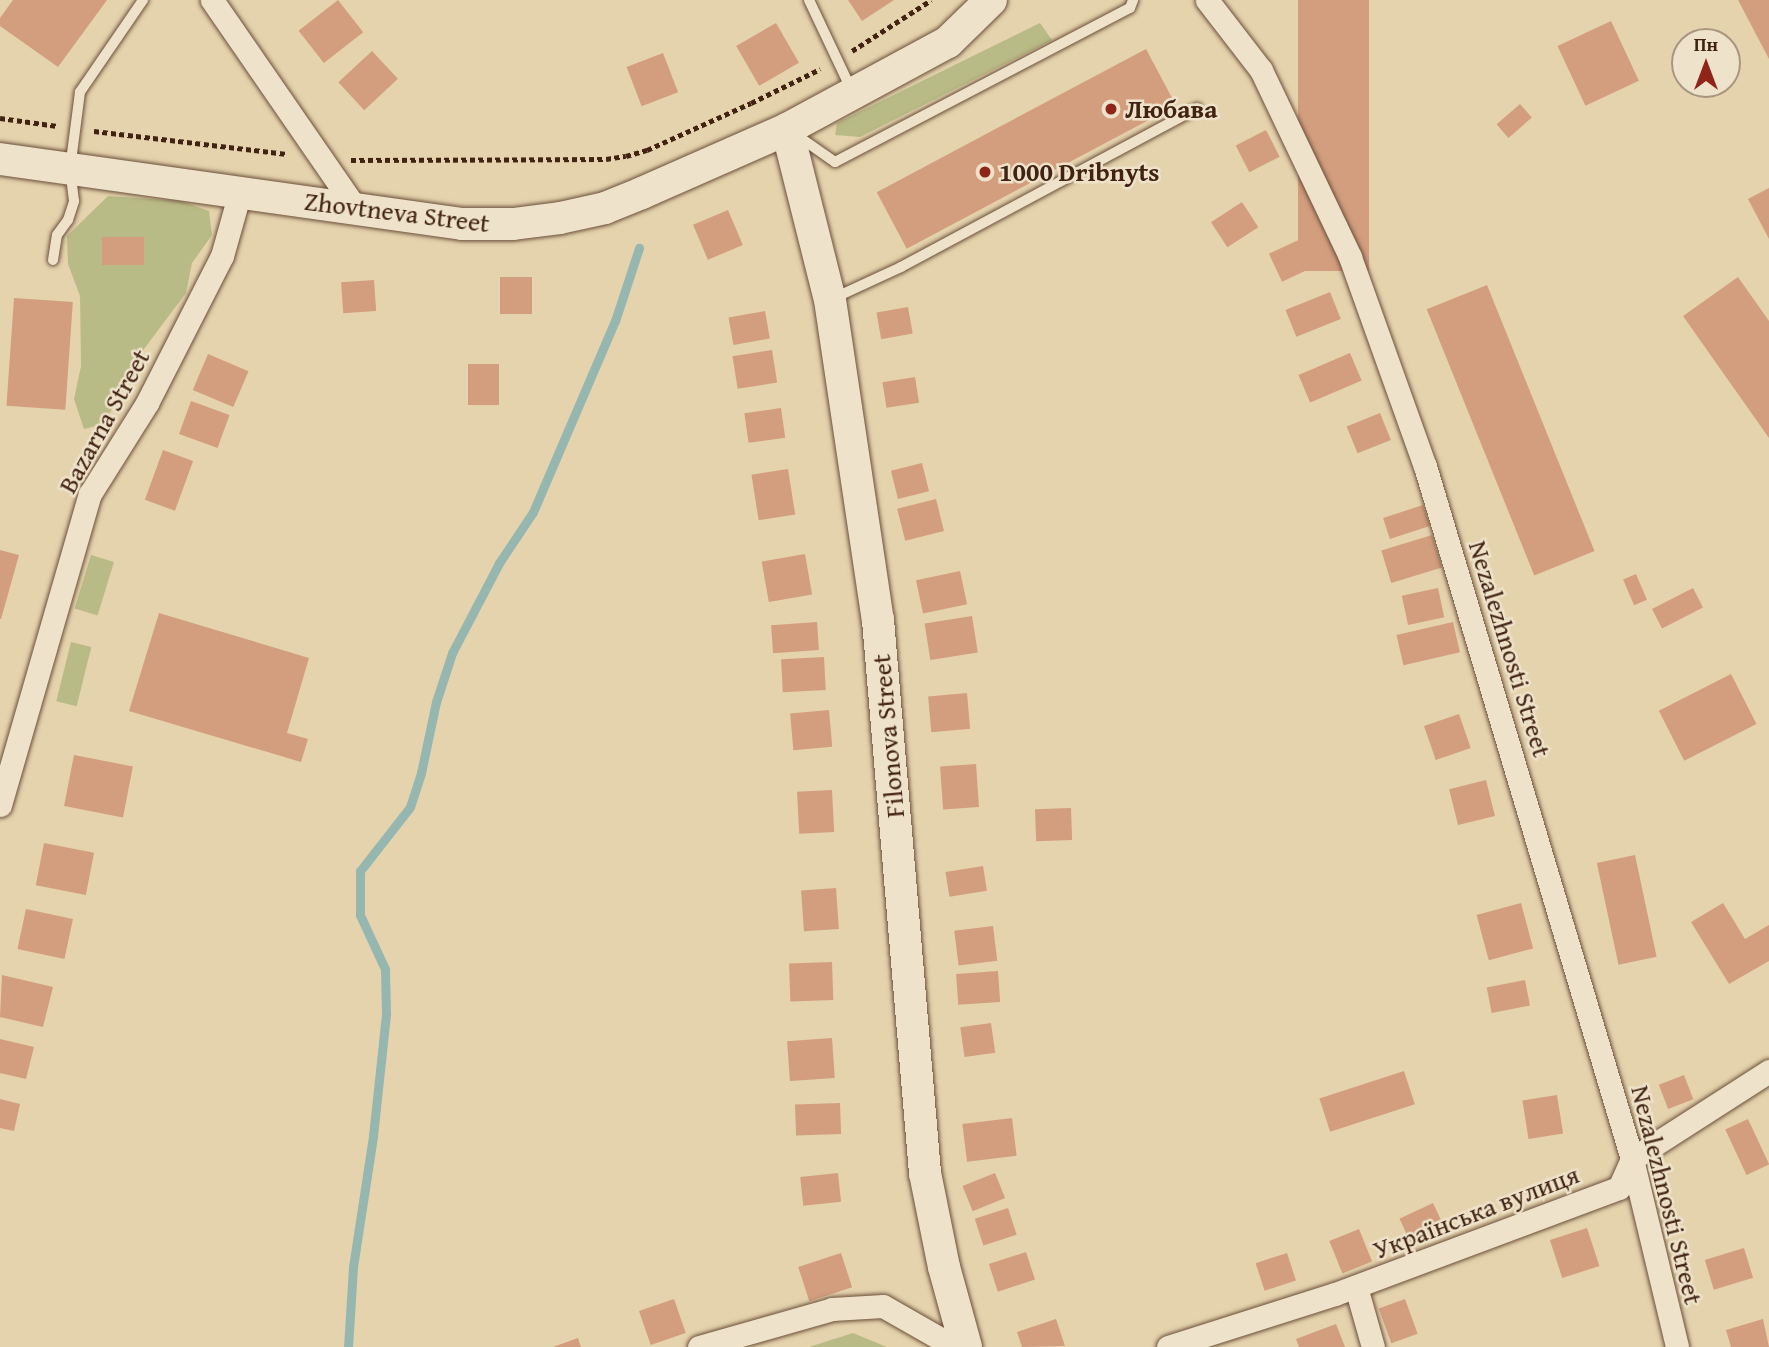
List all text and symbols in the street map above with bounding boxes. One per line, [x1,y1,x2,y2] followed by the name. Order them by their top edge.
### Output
[1671,28,1741,98] north arrow
[1694,30,1718,58] text: Пн
[1125,93,1218,125] place label: Любава
[1103,101,1119,117] marker: Любава
[999,156,1159,188] place label: 1000 Dribnyts
[977,164,993,180] marker: 1000 Dribnyts
[303,185,491,239] street label: Zhovtneva Street
[52,344,156,498] street label: Bazarna Street
[1462,537,1558,761] street label: Nezalezhnosti Street
[865,653,911,819] street label: Filonova Street
[1625,1082,1709,1308] street label: Nezalezhnosti Street
[1369,1158,1583,1266] street label: Українська вулиця

